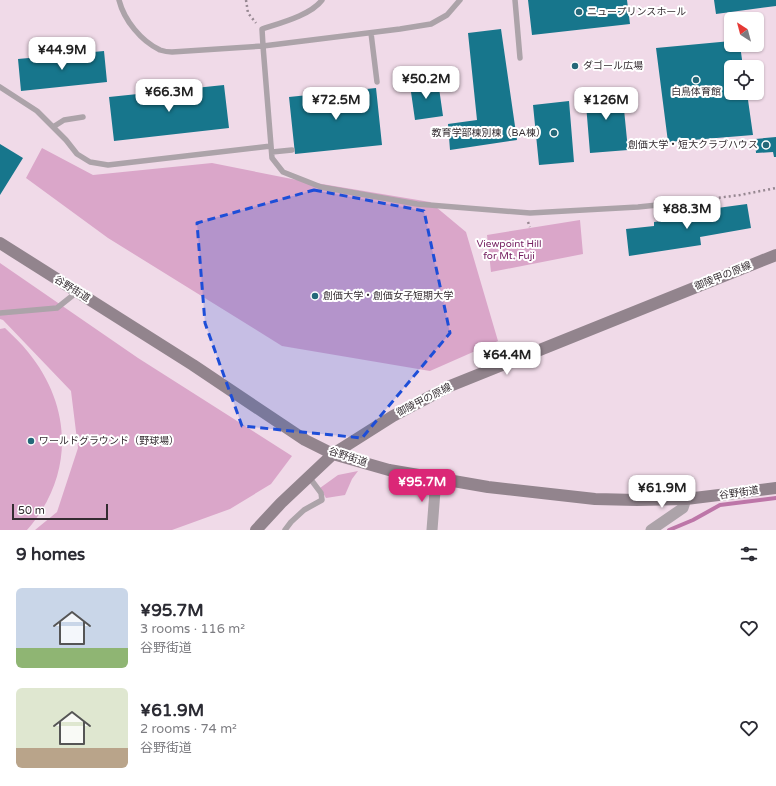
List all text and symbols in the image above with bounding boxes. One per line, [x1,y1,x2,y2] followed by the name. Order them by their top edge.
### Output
[587,6,686,18] place label: ニュープリンスホール
[574,7,584,17] marker: ニュープリンスホール
[724,12,764,52] north arrow
[724,12,764,100] map controls
[29,37,95,71] pin: ¥44.9M
[38,42,86,58] text: ¥44.9M
[583,60,643,72] place label: ダゴール広場
[724,60,764,100] button: locate
[570,61,580,71] marker: ダゴール広場
[393,66,459,100] pin: ¥50.2M
[402,71,450,87] text: ¥50.2M
[691,75,701,85] marker: 白鳥体育館
[136,79,202,113] pin: ¥66.3M
[145,84,193,100] text: ¥66.3M
[671,86,721,98] place label: 白鳥体育館
[303,87,369,121] pin: ¥72.5M
[578,87,634,121] pin: ¥126M
[312,92,360,108] text: ¥72.5M
[583,92,629,108] text: ¥126M
[432,127,546,139] place label: 教育学部棟別棟（BA棟）
[549,128,559,138] marker: 教育学部棟別棟（BA棟）
[628,139,758,151] place label: 創価大学・短大クラブハウス
[761,140,771,150] marker: 創価大学・短大クラブハウス
[654,196,720,230] pin: ¥88.3M
[663,201,711,217] text: ¥88.3M
[476,238,542,262] park label: Viewpoint Hill for Mt. Fuji
[693,259,753,293] street label: 御陵甲の原線
[52,273,92,305] street label: 谷野街道
[323,290,453,302] place label: 創価大学・創価女子短期大学
[310,291,320,301] marker: 創価大学・創価女子短期大学
[474,342,540,376] pin: ¥64.4M
[483,347,531,363] text: ¥64.4M
[395,381,453,419] street label: 御陵甲の原線
[39,435,179,447] place label: ワールドグラウンド（野球場）
[26,436,36,446] marker: ワールドグラウンド（野球場）
[327,445,369,469] street label: 谷野街道
[389,469,455,503] pin: ¥95.7M
[398,474,446,490] text: ¥95.7M
[629,475,695,509] pin: ¥61.9M
[638,480,686,496] text: ¥61.9M
[718,484,760,502] street label: 谷野街道
[12,502,108,521] scale bar
[18,504,45,517] text: 50 m
[738,543,760,565] icon: filters
[16,544,85,565] text: 9 homes
[140,600,204,621] text: ¥95.7M
[48,604,96,652] icon: home
[738,617,760,639] icon: heart
[140,621,245,637] text: 3 rooms · 116 m²
[140,640,192,656] text: 谷野街道
[140,700,204,721] text: ¥61.9M
[48,704,96,752] icon: home
[738,717,760,739] icon: heart
[140,721,237,737] text: 2 rooms · 74 m²
[140,740,192,756] text: 谷野街道

